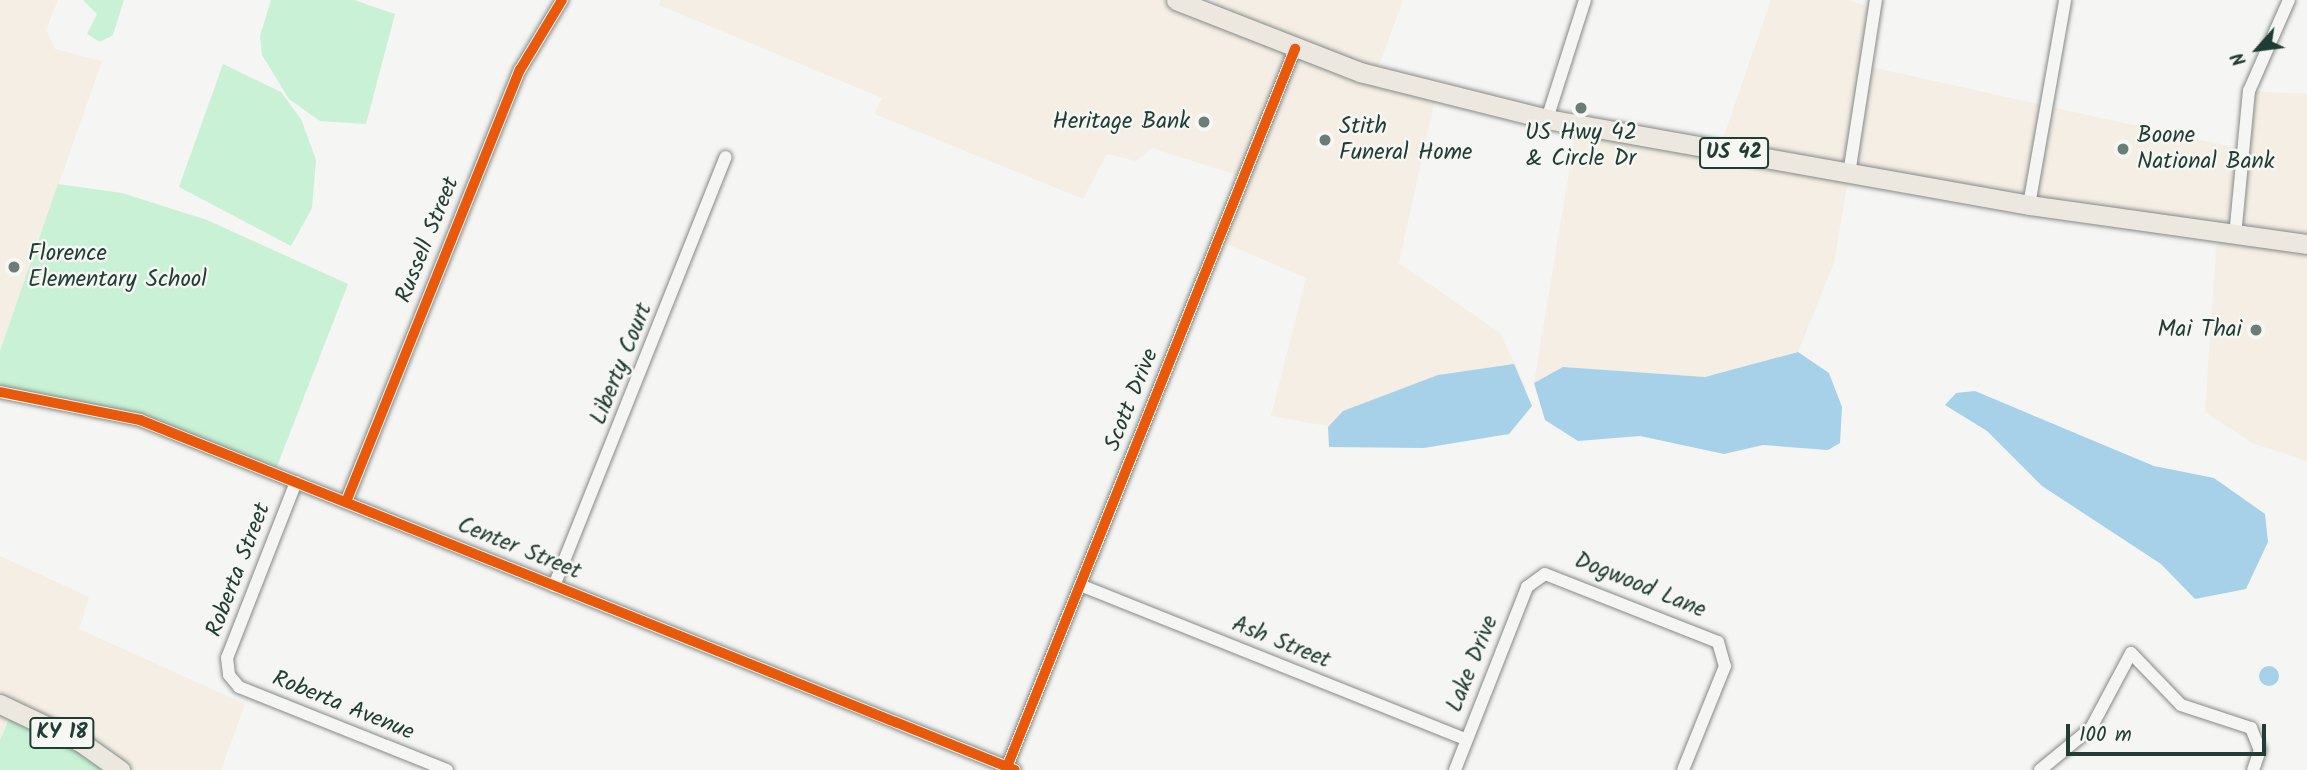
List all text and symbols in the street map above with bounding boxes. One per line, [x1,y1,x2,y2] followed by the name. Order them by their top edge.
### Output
[2223,14,2293,84] north arrow
[2223,47,2256,71] text: N
[1573,100,1589,116] marker: US Hwy 42 & Circle Dr
[1052,108,1190,136] place label: Heritage Bank
[1339,113,1472,167] place label: Stith Funeral Home
[1196,114,1212,130] marker: Heritage Bank
[1525,119,1637,173] place label: US Hwy 42 & Circle Dr
[2137,122,2275,176] place label: Boone National Bank
[1317,132,1333,148] marker: Stith Funeral Home
[1699,136,1769,170] road number: US 42
[2115,141,2131,157] marker: Boone National Bank
[390,173,466,307] street label: Russell Street
[28,240,207,294] place label: Florence Elementary School
[6,259,22,275] marker: Florence Elementary School
[585,299,659,429] street label: Liberty Court
[2157,316,2242,344] place label: Mai Thai
[2248,322,2264,338] marker: Mai Thai
[1099,345,1165,455] street label: Scott Drive
[201,499,277,641] street label: Roberta Street
[453,512,585,586] street label: Center Street
[1570,547,1710,625] street label: Dogwood Lane
[1228,611,1334,675] street label: Ash Street
[1441,612,1505,716] street label: Lake Drive
[268,665,418,747] street label: Roberta Avenue
[2069,710,2268,754] scale bar
[29,716,95,750] road number: KY 18
[2079,719,2132,752] text: 100 m

